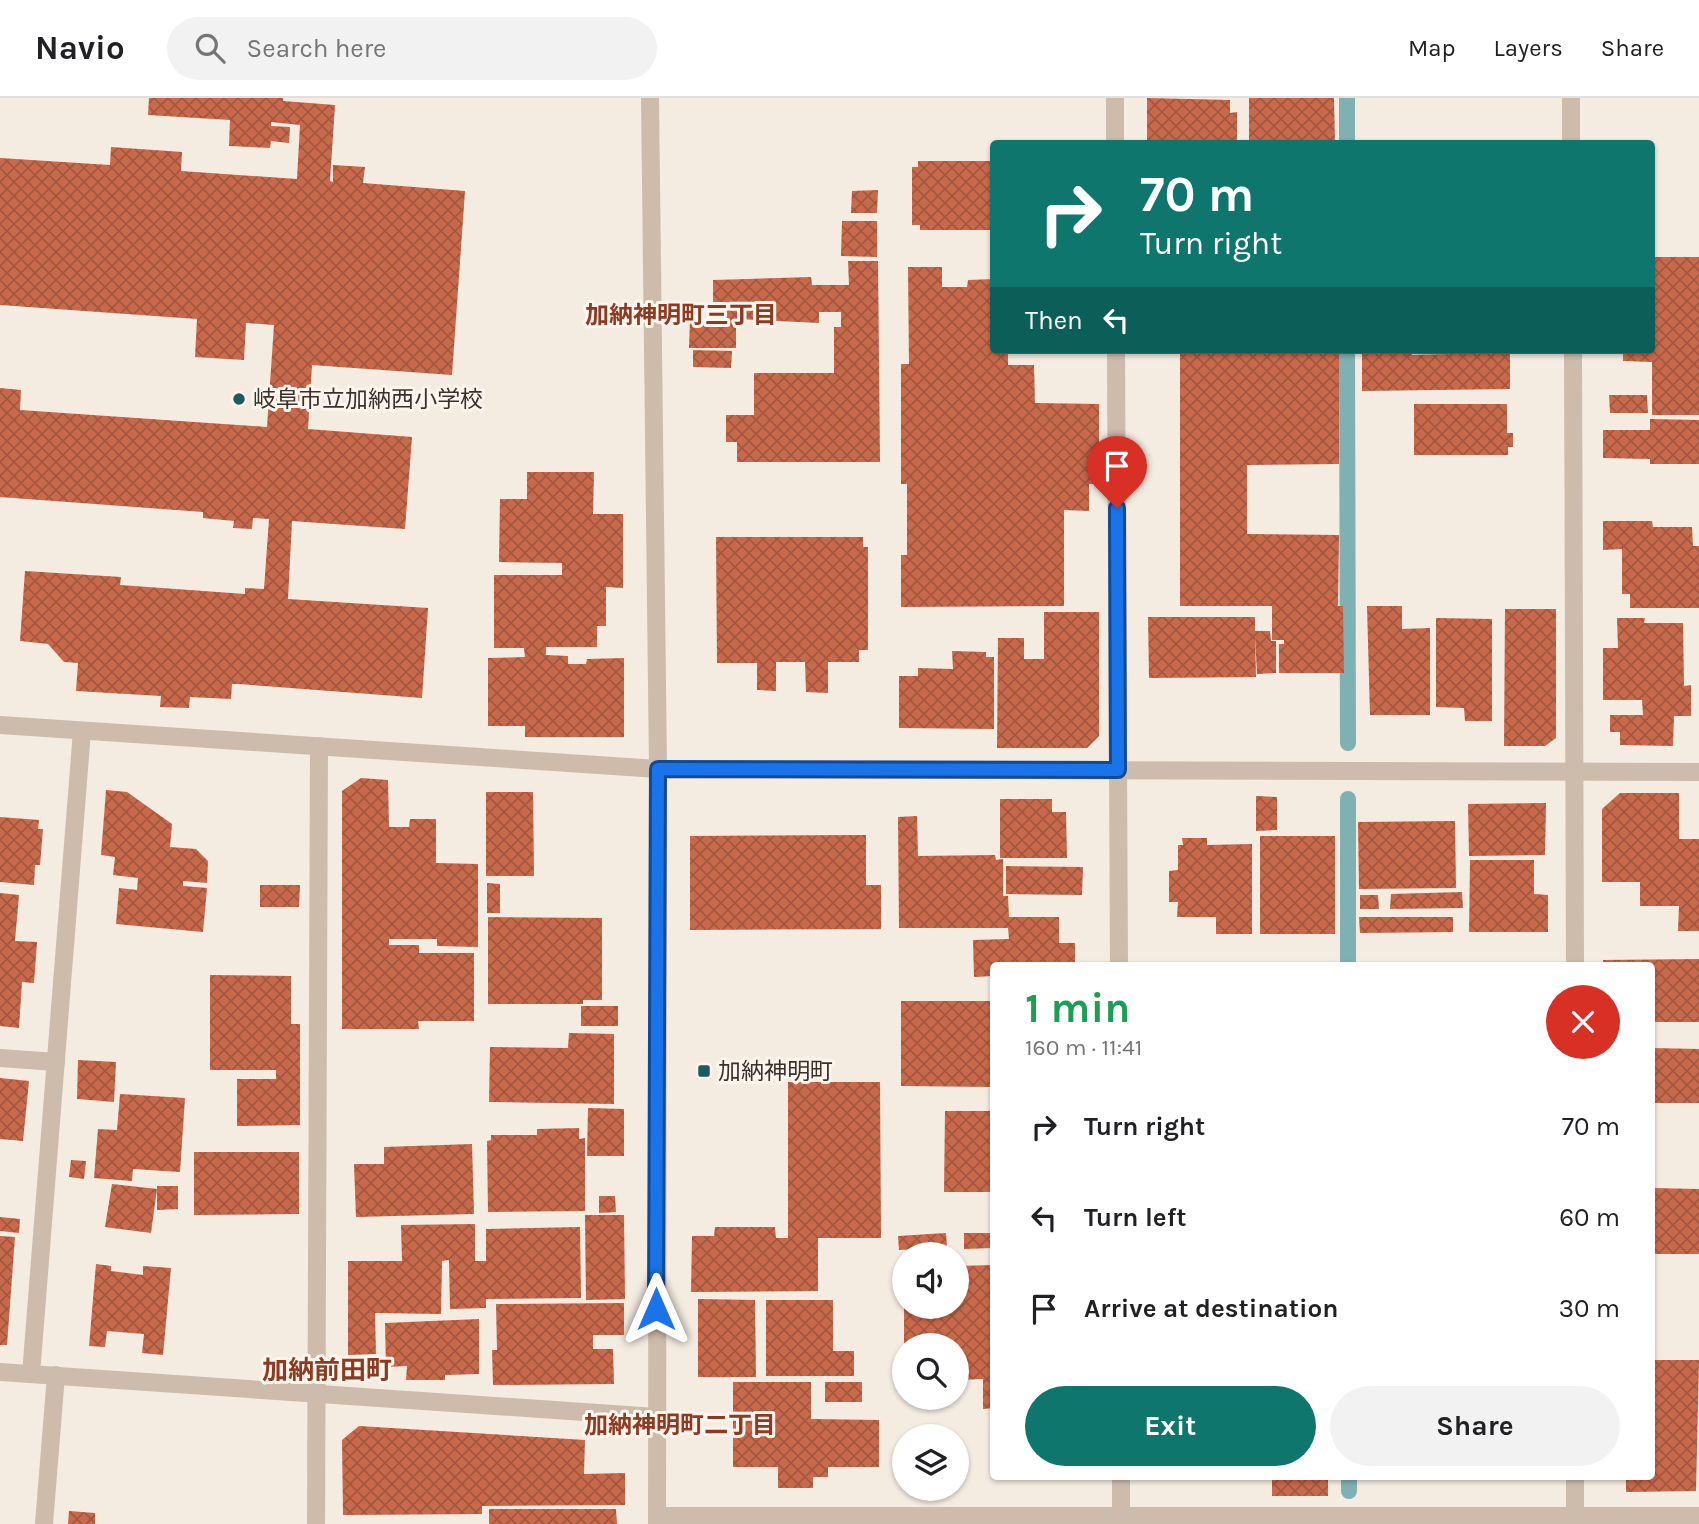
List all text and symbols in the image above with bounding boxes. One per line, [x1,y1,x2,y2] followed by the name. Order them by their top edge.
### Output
[167,17,657,80] search box
[35,29,125,67] text: Navio
[191,29,229,67] icon: search
[247,33,386,64] text: Search here
[1408,34,1456,62] text: Map
[1494,34,1563,62] text: Layers
[1601,34,1664,62] text: Share
[1140,166,1254,223] text: 70 m
[1025,168,1116,259] icon: right
[1140,225,1282,262] text: Turn right
[585,301,777,329] district label: 加納神明町三丁目
[1097,301,1135,339] icon: left
[1025,305,1083,336] text: Then
[253,386,483,413] place label: 岐阜市立加納西小学校
[231,391,247,407] marker: 岐阜市立加納西小学校
[1087,436,1147,508] pin
[1098,447,1136,485] icon: arrive
[1025,983,1130,1033] text: 1 min
[1546,985,1620,1059] button: close
[1025,1034,1142,1061] text: 160 m · 11:41
[718,1058,833,1085] place label: 加納神明町
[696,1063,712,1079] marker: 加納神明町
[1025,1108,1063,1146] icon: right
[1084,1111,1205,1142] text: Turn right
[1562,1111,1620,1142] text: 70 m
[1025,1199,1063,1237] icon: left
[1084,1202,1186,1233] text: Turn left
[1559,1202,1620,1233] text: 60 m
[892,1242,969,1501] map controls
[892,1242,969,1319] button: sound
[619,1272,693,1346] position arrow
[1025,1290,1063,1328] icon: arrive
[1084,1293,1338,1324] text: Arrive at destination
[1559,1293,1620,1324] text: 30 m
[892,1333,969,1410] button: search
[262,1355,392,1386] district label: 加納前田町
[1025,1386,1316,1466] button: Exit
[1330,1386,1620,1466] button: Share
[584,1411,776,1439] district label: 加納神明町二丁目
[892,1424,969,1501] button: layers

